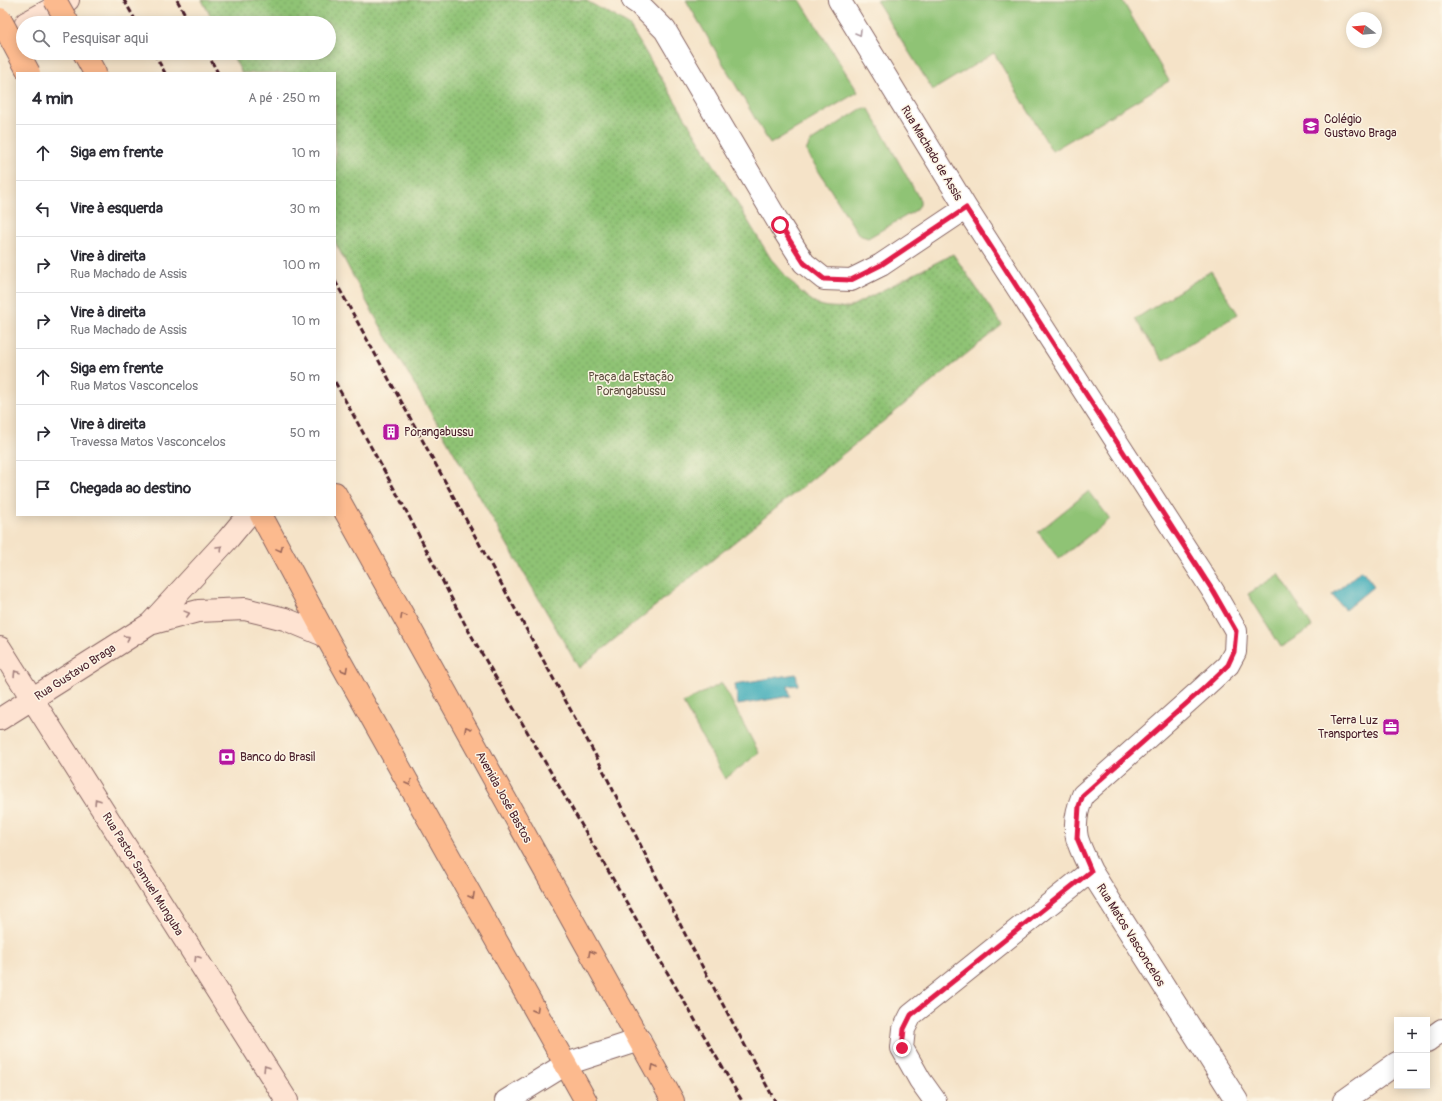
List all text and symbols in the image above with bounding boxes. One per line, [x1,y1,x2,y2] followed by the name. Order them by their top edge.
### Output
[1346,12,1382,48] north arrow
[16,16,336,60] search box
[30,27,52,49] icon: search
[62,29,148,48] text: Pesquisar aqui
[854,29,862,36] one-way arrow
[32,88,73,109] text: 4 min
[248,90,320,106] text: A pé · 250 m
[897,103,966,204] street label: Rua Machado de Assis
[1324,112,1397,141] place label: Colégio Gustavo Braga
[1301,116,1321,136] school or university icon: Colégio Gustavo Braga
[32,142,54,164] icon: ahead
[70,143,163,162] text: Siga em frente
[292,145,320,161] text: 10 m
[32,198,54,220] icon: left
[70,199,163,218] text: Vire à esquerda
[290,201,320,217] text: 30 m
[771,216,789,234] route start
[70,247,146,266] text: Vire à direita
[32,254,54,276] icon: right
[283,257,320,273] text: 100 m
[70,266,187,282] text: Rua Machado de Assis
[70,303,146,322] text: Vire à direita
[32,310,54,332] icon: right
[292,313,320,329] text: 10 m
[70,322,187,338] text: Rua Machado de Assis
[70,359,163,378] text: Siga em frente
[32,366,54,388] icon: ahead
[290,369,320,385] text: 50 m
[588,370,674,399] park label: Praça da Estação Porangabussu
[70,378,198,394] text: Rua Matos Vasconcelos
[70,415,146,434] text: Vire à direita
[32,422,54,444] icon: right
[381,422,401,442] building icon: Porangabussu
[290,425,320,441] text: 50 m
[404,425,473,440] place label: Porangabussu
[70,434,225,450] text: Travessa Matos Vasconcelos
[32,478,54,500] icon: arrive
[70,479,191,498] text: Chegada ao destino
[216,545,223,553] one-way arrow
[275,545,282,552] one-way arrow
[184,610,191,619] one-way arrow
[401,613,408,620] one-way arrow
[123,635,130,643] one-way arrow
[32,640,119,704] street label: Rua Gustavo Braga
[340,665,348,673] one-way arrow
[13,670,21,677] one-way arrow
[1318,713,1379,742] place label: Terra Luz Transportes
[1381,717,1401,737] office icon: Terra Luz Transportes
[464,726,471,733] one-way arrow
[217,747,237,767] bank icon: Banco do Brasil
[472,749,535,846] street label: Avenida José Bastos
[240,750,316,765] place label: Banco do Brasil
[404,779,411,786] one-way arrow
[94,798,102,805] one-way arrow
[99,810,187,939] street label: Rua Pastor Samuel Munguba
[1093,881,1169,990] street label: Rua Matos Vasconcelos
[468,892,475,899] one-way arrow
[588,950,596,957] one-way arrow
[194,955,201,962] one-way arrow
[531,1006,538,1013] one-way arrow
[1394,1017,1430,1089] map controls
[1394,1017,1430,1053] button: +
[893,1039,911,1057] route end
[1394,1053,1430,1089] button: −
[651,1064,659,1071] one-way arrow
[263,1065,271,1072] one-way arrow

